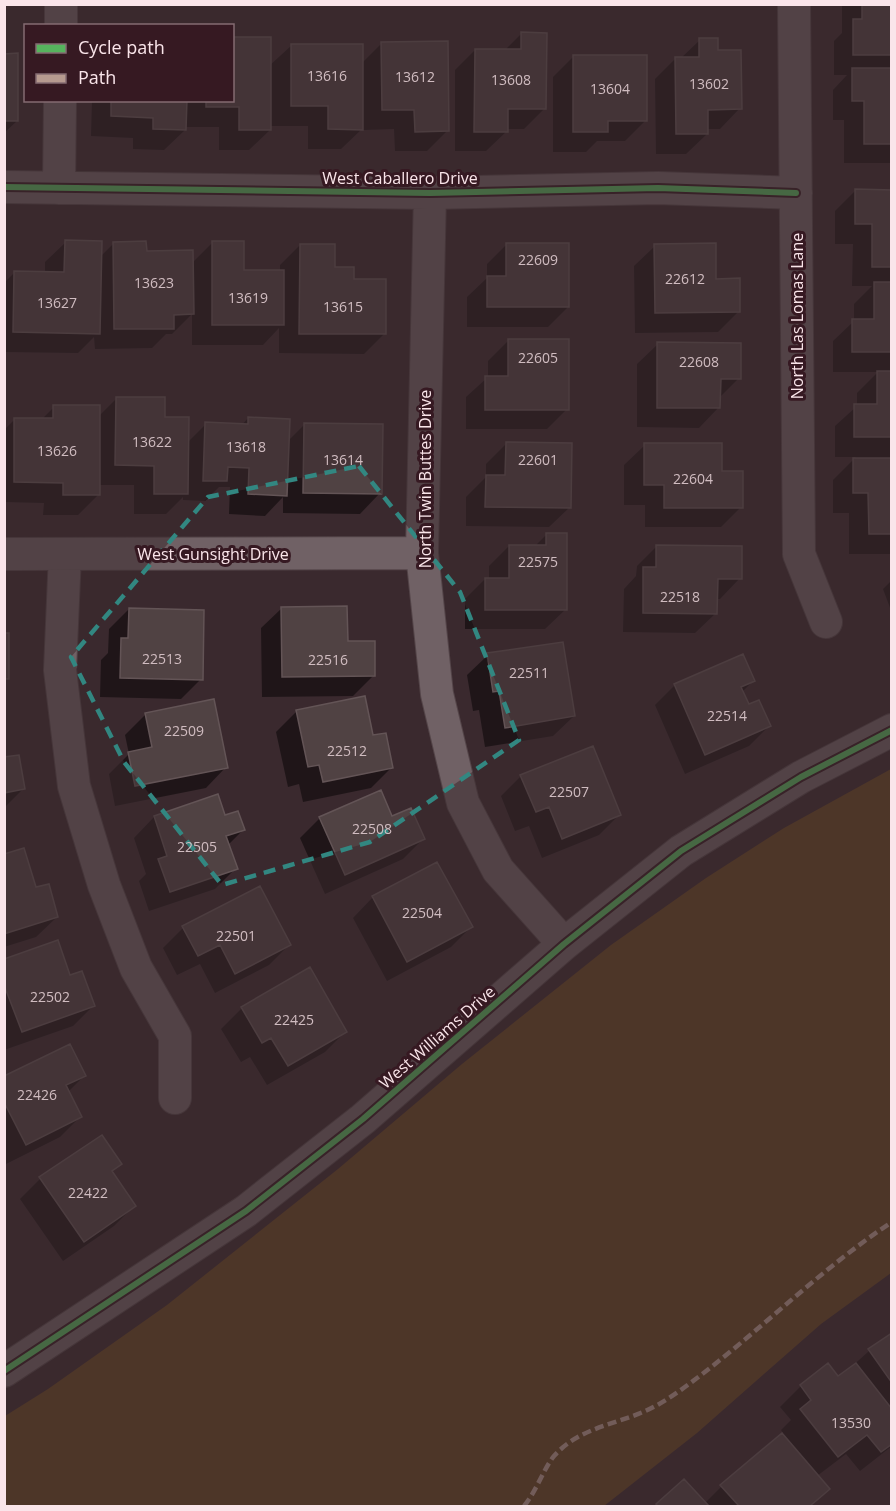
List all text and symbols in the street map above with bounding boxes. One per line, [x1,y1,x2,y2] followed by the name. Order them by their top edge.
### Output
[24,24,234,102] legend
[78,35,165,59] text: Cycle path
[78,65,116,89] text: Path
[307,66,347,85] house number: 13616
[395,67,435,86] house number: 13612
[491,70,531,89] house number: 13608
[689,74,729,93] house number: 13602
[590,79,630,98] house number: 13604
[322,167,478,189] street label: West Caballero Drive
[786,233,808,399] street label: North Las Lomas Lane
[518,250,558,269] house number: 22609
[665,269,705,288] house number: 22612
[134,273,174,292] house number: 13623
[228,288,268,307] house number: 13619
[37,293,77,312] house number: 13627
[323,297,363,316] house number: 13615
[518,348,558,367] house number: 22605
[679,352,719,371] house number: 22608
[414,390,436,568] street label: North Twin Buttes Drive
[132,432,172,451] house number: 13622
[226,437,266,456] house number: 13618
[37,441,77,460] house number: 13626
[323,450,363,469] house number: 13614
[518,450,558,469] house number: 22601
[673,469,713,488] house number: 22604
[137,543,289,565] street label: West Gunsight Drive
[518,552,558,571] house number: 22575
[660,587,700,606] house number: 22518
[142,649,182,668] house number: 22513
[308,650,348,669] house number: 22516
[509,663,549,682] house number: 22511
[707,706,747,725] house number: 22514
[164,721,204,740] house number: 22509
[327,741,367,760] house number: 22512
[549,782,589,801] house number: 22507
[352,819,392,838] house number: 22508
[177,837,217,856] house number: 22505
[402,903,442,922] house number: 22504
[216,926,256,945] house number: 22501
[374,981,500,1093] street label: West Williams Drive
[30,987,70,1006] house number: 22502
[274,1010,314,1029] house number: 22425
[17,1085,57,1104] house number: 22426
[68,1183,108,1202] house number: 22422
[831,1413,871,1432] house number: 13530

